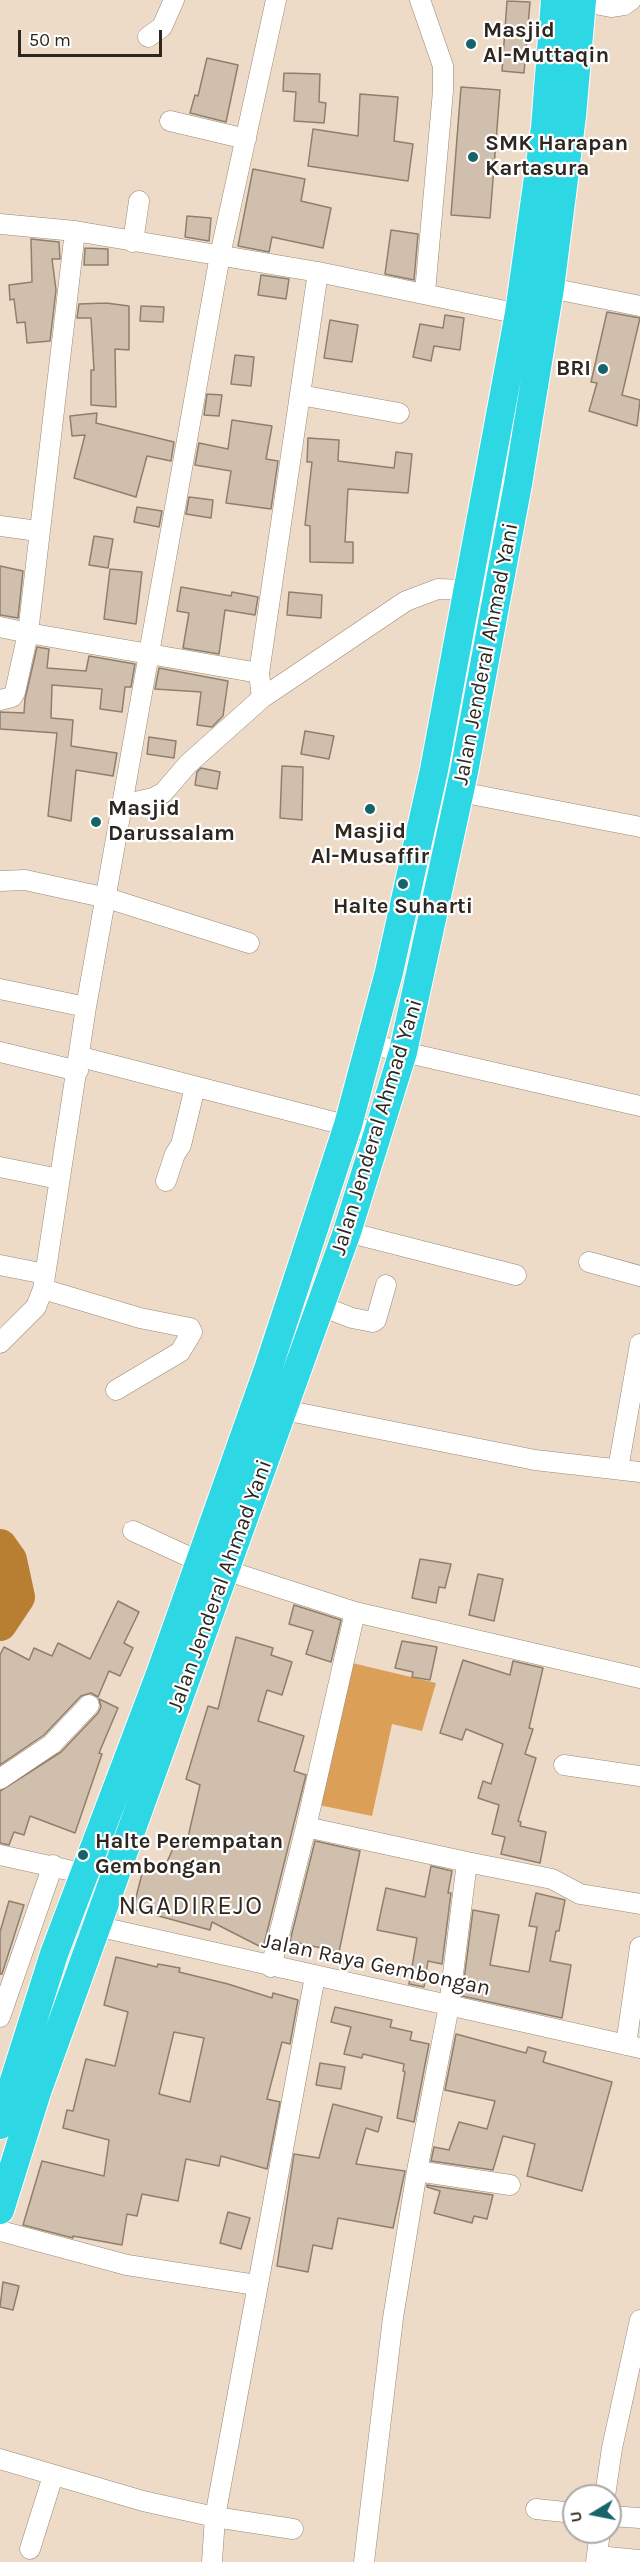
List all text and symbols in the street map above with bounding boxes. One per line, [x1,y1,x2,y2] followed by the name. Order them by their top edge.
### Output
[21,18,165,56] scale bar
[483,18,609,70] place label: Masjid Al-Muttaqin
[29,29,71,51] text: 50 m
[464,37,478,51] marker: Masjid Al-Muttaqin
[485,131,628,182] place label: SMK Harapan Kartasura
[466,150,480,164] marker: SMK Harapan Kartasura
[556,356,591,382] place label: BRI
[596,362,610,376] marker: BRI
[448,521,524,787] street label: Jalan Jenderal Ahmad Yani
[108,796,235,848] place label: Masjid Darussalam
[363,802,377,816] marker: Masjid Al-Musaffir
[89,815,103,829] marker: Masjid Darussalam
[311,819,429,870] place label: Masjid Al-Musaffir
[396,877,410,891] marker: Halte Suharti
[333,894,473,920] place label: Halte Suharti
[325,996,429,1258] street label: Jalan Jenderal Ahmad Yani
[162,1456,278,1716] street label: Jalan Jenderal Ahmad Yani
[95,1829,283,1880] place label: Halte Perempatan Gembongan
[76,1848,90,1862] marker: Halte Perempatan Gembongan
[118,1891,264,1923] district label: NGADIREJO
[259,1928,493,2002] street label: Jalan Raya Gembongan
[562,2484,622,2544] north arrow
[565,2510,586,2524] text: U

